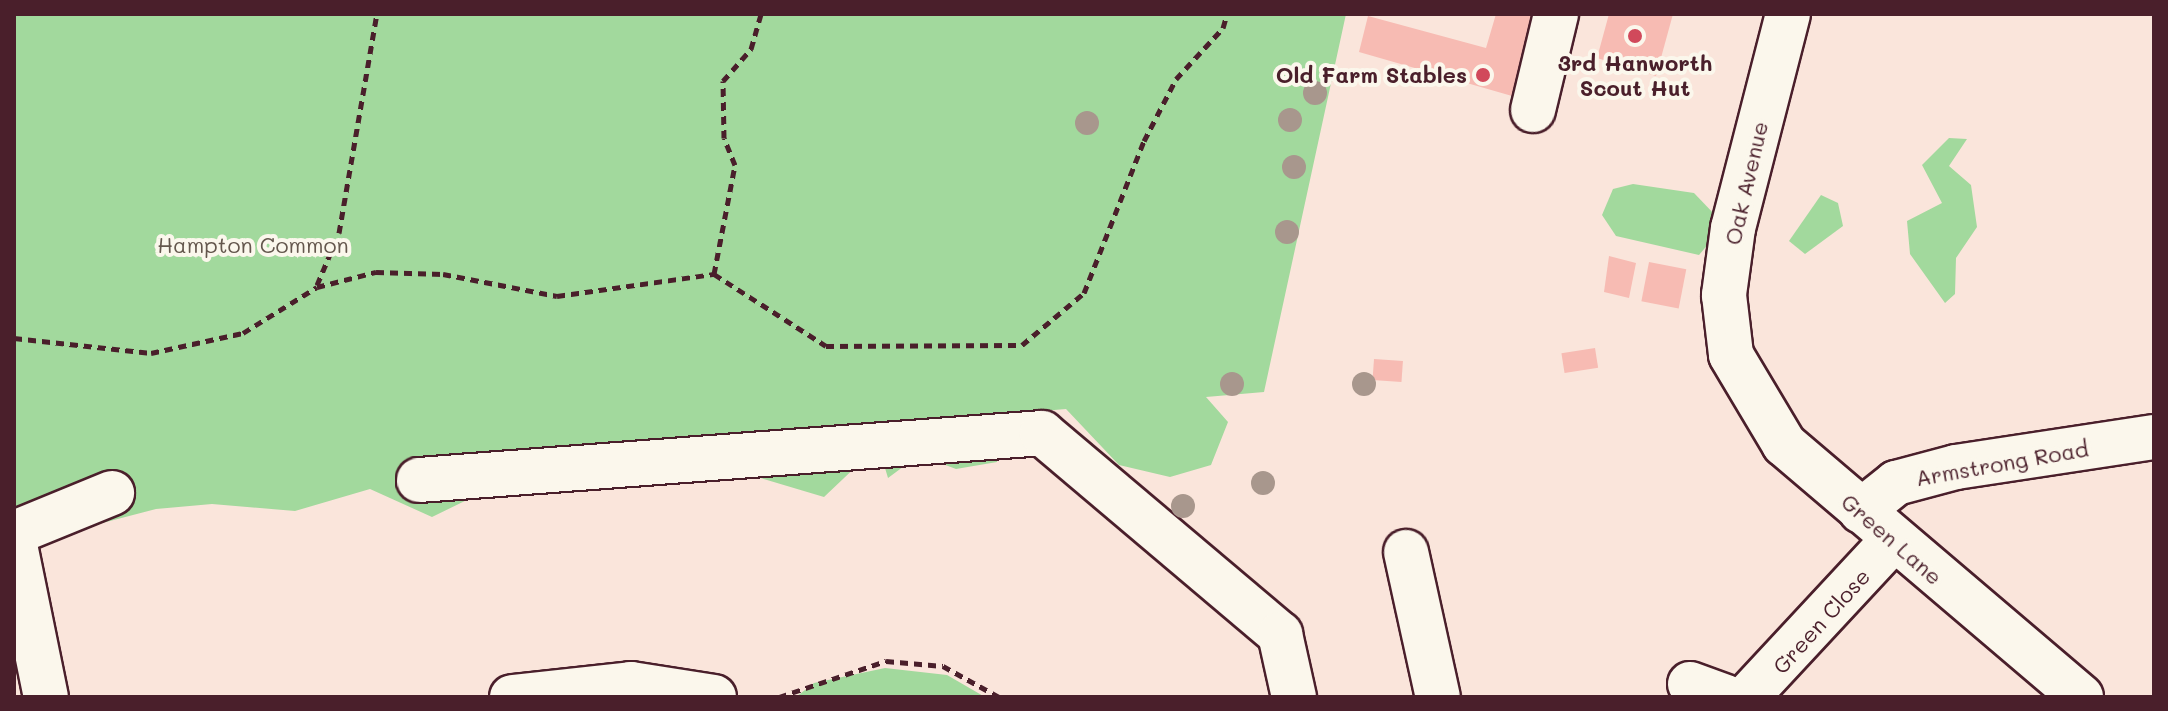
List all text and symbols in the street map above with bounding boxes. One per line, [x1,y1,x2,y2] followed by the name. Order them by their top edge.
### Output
[1626,27,1644,45] marker: 3rd Hanworth Scout Hut
[1558,49,1712,100] place label: 3rd Hanworth Scout Hut
[1276,62,1467,88] place label: Old Farm Stables
[1474,66,1492,84] marker: Old Farm Stables
[1719,119,1773,247] street label: Oak Avenue
[157,232,349,258] park label: Hampton Common
[1914,435,2090,491] street label: Armstrong Road
[1836,488,1948,590] street label: Green Lane
[1767,563,1875,679] street label: Green Close

